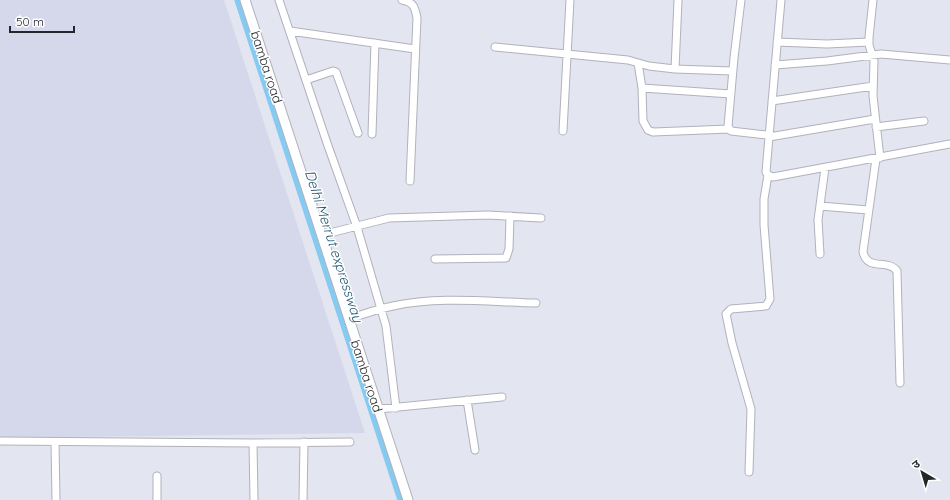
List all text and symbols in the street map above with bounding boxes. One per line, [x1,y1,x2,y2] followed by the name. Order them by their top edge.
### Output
[10,8,74,34] scale bar
[16,14,44,29] text: 50 m
[248,29,286,105] street label: bamba road
[301,168,367,325] water label: Delhi Merrut expressway
[348,338,386,414] street label: bamba road
[902,452,942,492] north arrow
[909,456,923,472] text: उ

